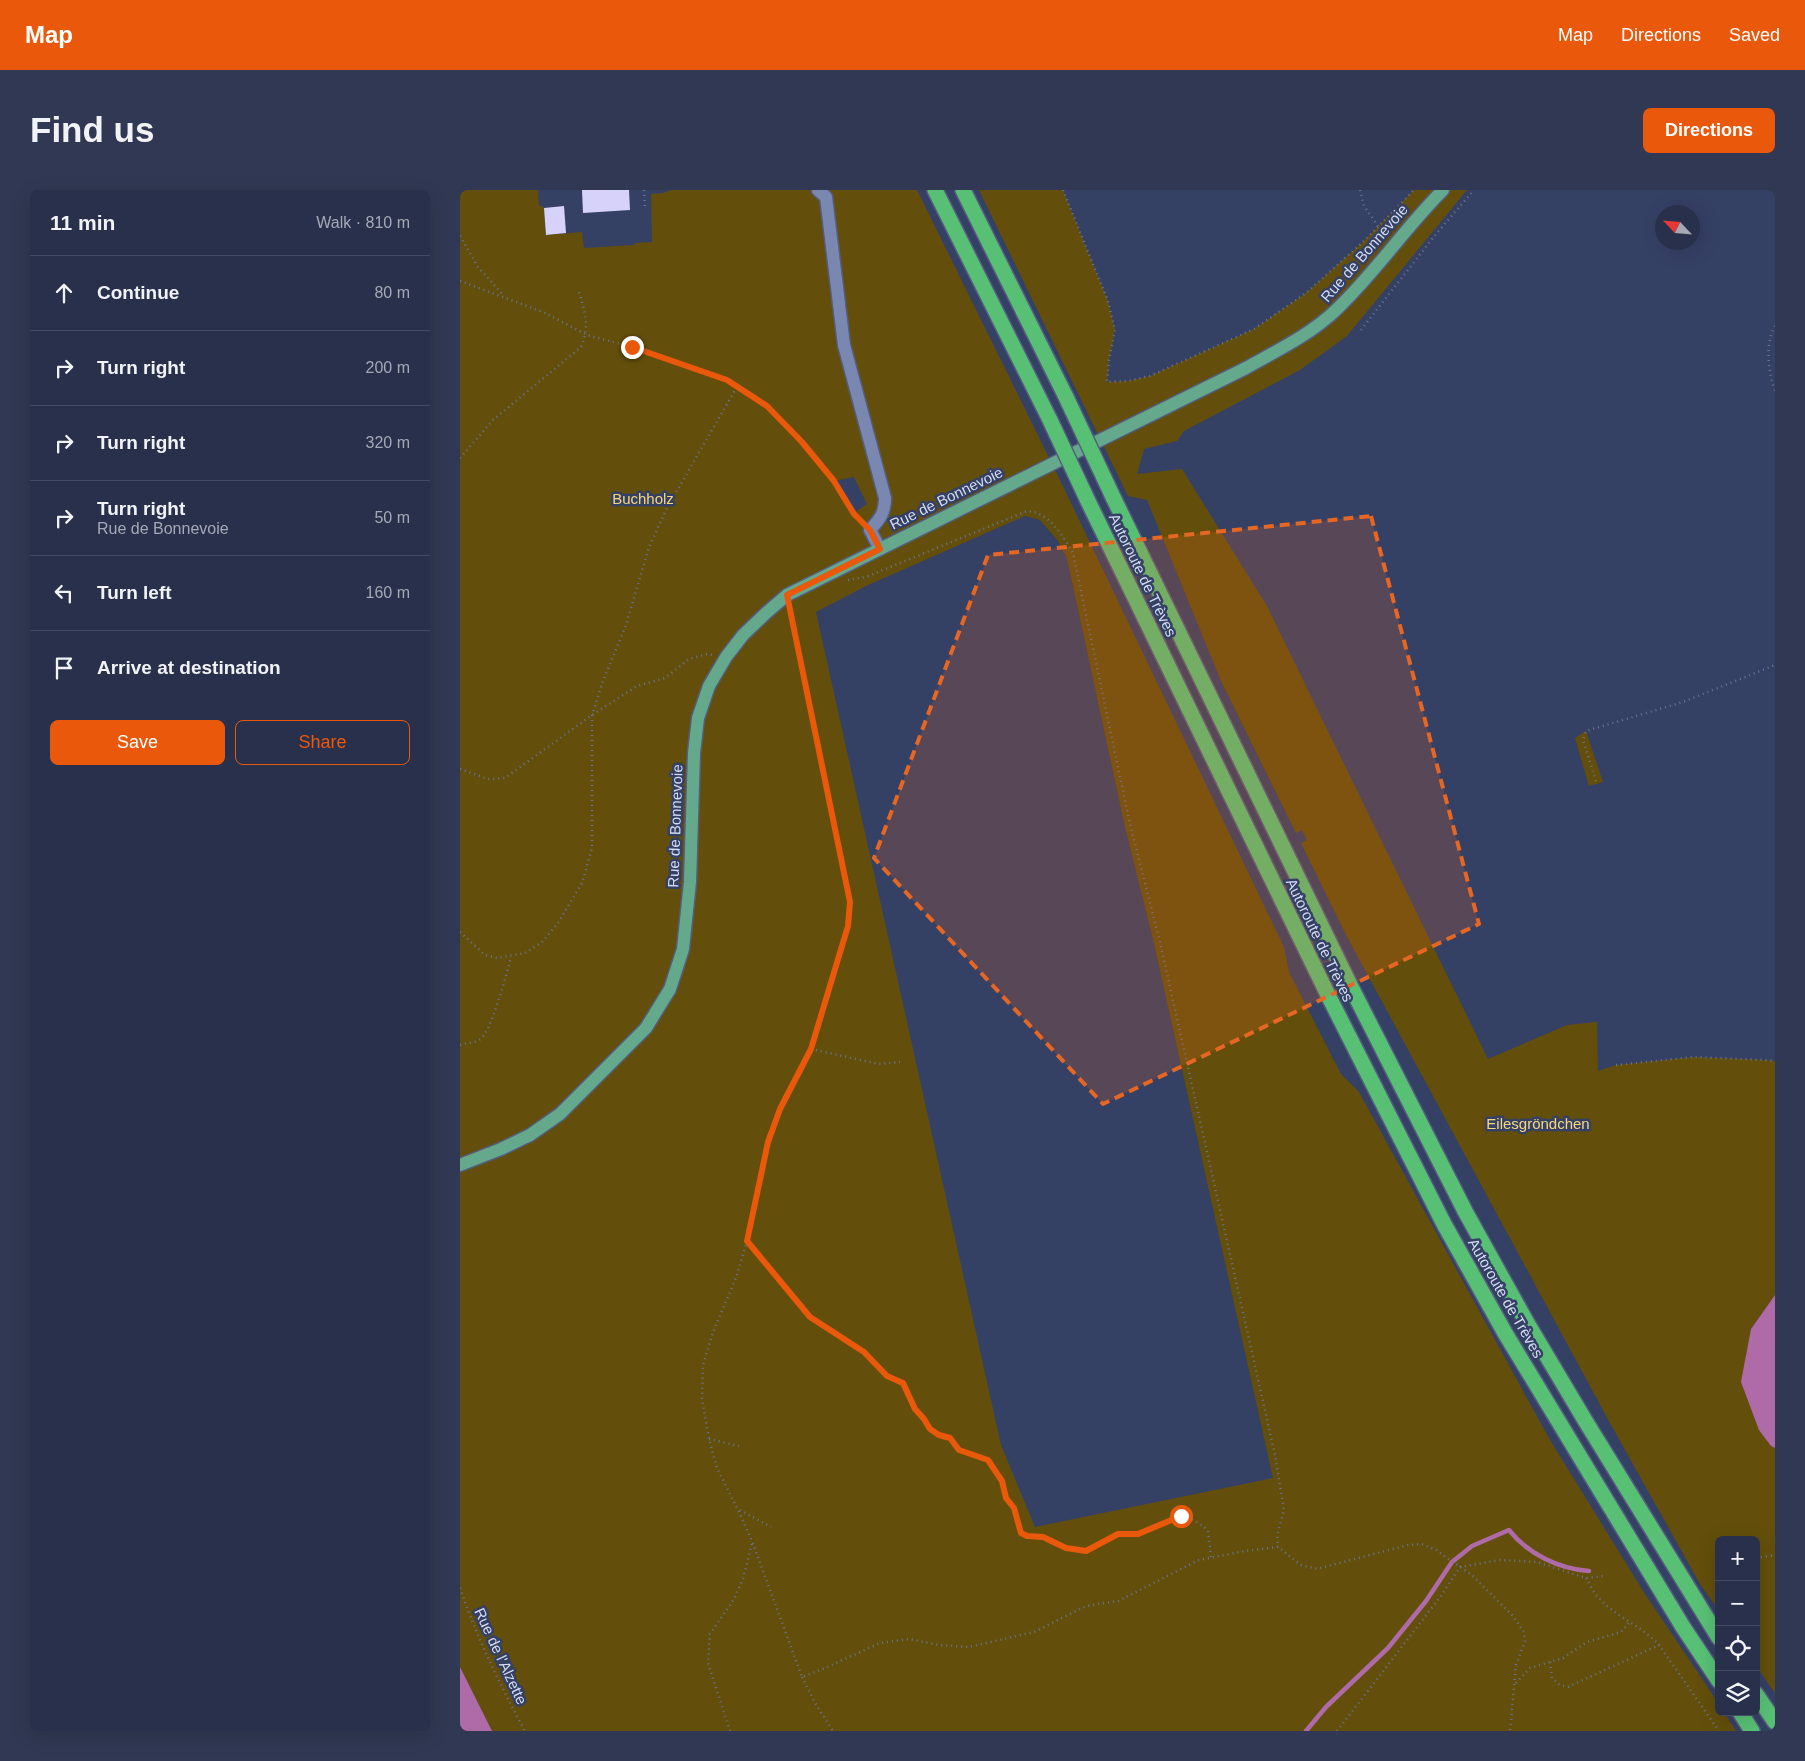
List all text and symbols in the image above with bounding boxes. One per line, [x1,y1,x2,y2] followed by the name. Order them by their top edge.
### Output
[25,21,73,48] text: Map
[1558,25,1593,45] text: Map
[1621,25,1701,45] text: Directions
[1729,25,1780,45] text: Saved
[1643,108,1775,153] button: Directions
[30,110,154,149] text: Find us
[1317,201,1411,305] street label: Rue de Bonnevoie
[1655,205,1700,250] north arrow
[50,211,115,234] text: 11 min
[316,214,410,231] text: Walk · 810 m
[50,279,78,307] icon: ahead
[97,282,179,303] text: Continue
[374,284,410,301] text: 80 m
[621,336,644,359] route end
[50,354,78,382] icon: right
[97,357,185,378] text: Turn right
[366,359,410,376] text: 200 m
[50,429,78,457] icon: right
[97,432,185,453] text: Turn right
[366,434,410,451] text: 320 m
[887,463,1005,533] street label: Rue de Bonnevoie
[612,490,674,507] park label: Buchholz
[97,498,185,519] text: Turn right
[50,504,78,532] icon: right
[374,509,410,526] text: 50 m
[1106,511,1180,639] street label: Autoroute de Trèves
[97,520,229,537] text: Rue de Bonnevoie
[50,579,78,607] icon: left
[97,582,172,603] text: Turn left
[366,584,410,601] text: 160 m
[50,654,78,682] icon: arrive
[97,657,281,678] text: Arrive at destination
[50,720,225,765] button: Save
[235,720,410,765] button: Share
[664,764,686,888] street label: Rue de Bonnevoie
[1283,876,1357,1004] street label: Autoroute de Trèves
[1486,1115,1590,1132] park label: Eilesgröndchen
[1465,1235,1547,1361] street label: Autoroute de Trèves
[1170,1505,1193,1528] route start
[1715,1536,1760,1716] map controls
[1715,1536,1760,1581] button: +
[1715,1581,1760,1626] button: −
[471,1605,531,1707] street label: Rue de l'Alzette
[1715,1626,1760,1671] button: locate
[1715,1671,1760,1716] button: layers

